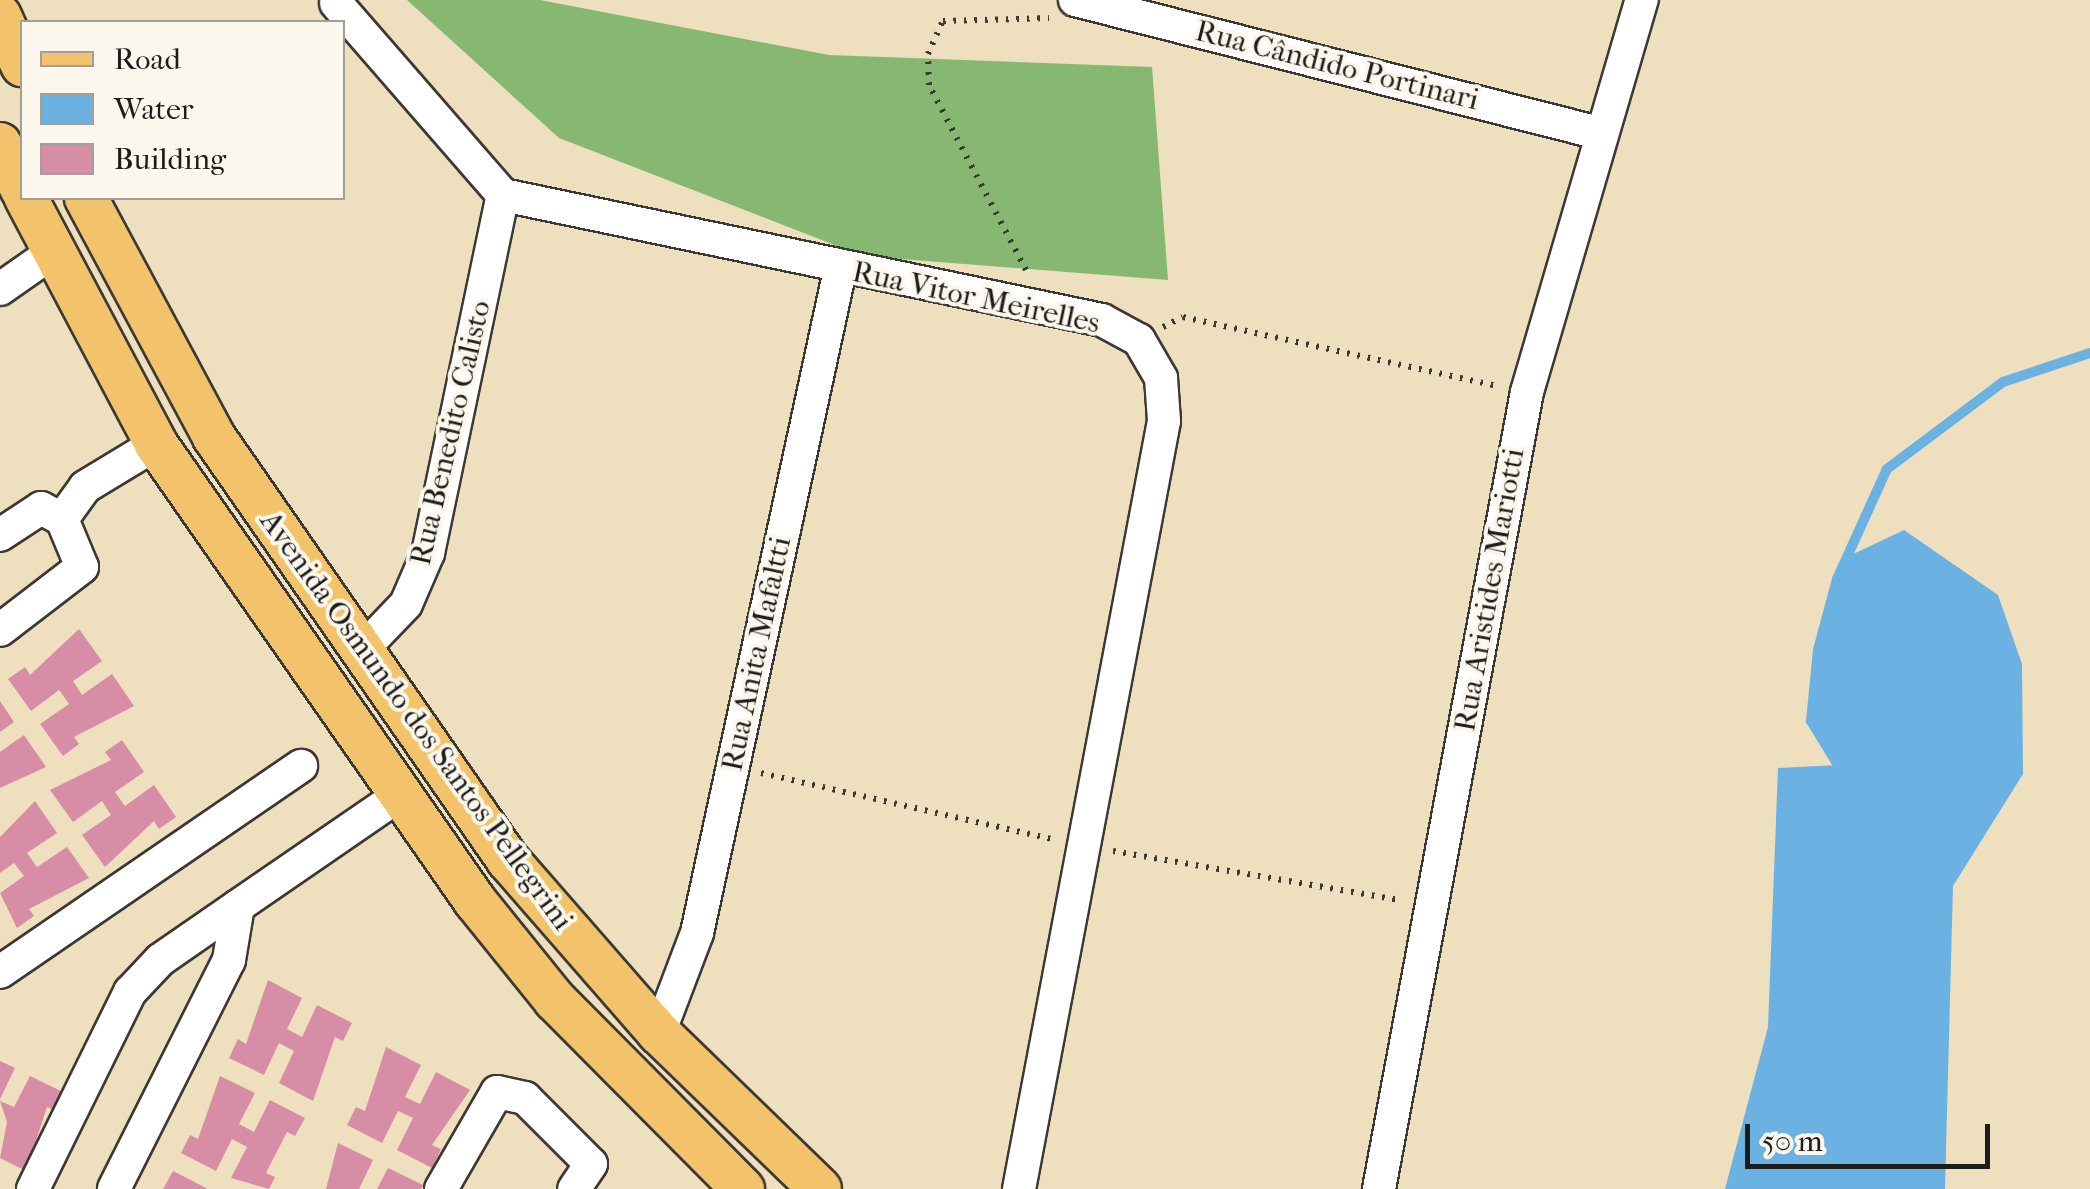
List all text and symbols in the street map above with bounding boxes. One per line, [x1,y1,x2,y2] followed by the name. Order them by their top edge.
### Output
[1192,13,1482,119] street label: Rua Cândido Portinari
[20,20,345,200] legend
[114,42,181,77] text: Road
[114,92,194,127] text: Water
[114,142,226,177] text: Building
[849,254,1103,342] street label: Rua Vitor Meirelles
[403,297,499,569] street label: Rua Benedito Calisto
[1447,446,1533,734] street label: Rua Aristides Mariotti
[252,505,580,937] street label: Avenida Osmundo dos Santos Pellegrini
[715,534,799,774] street label: Rua Anita Mafaltti
[1750,1104,1995,1166] scale bar
[1762,1124,1823,1159] text: 50 m

